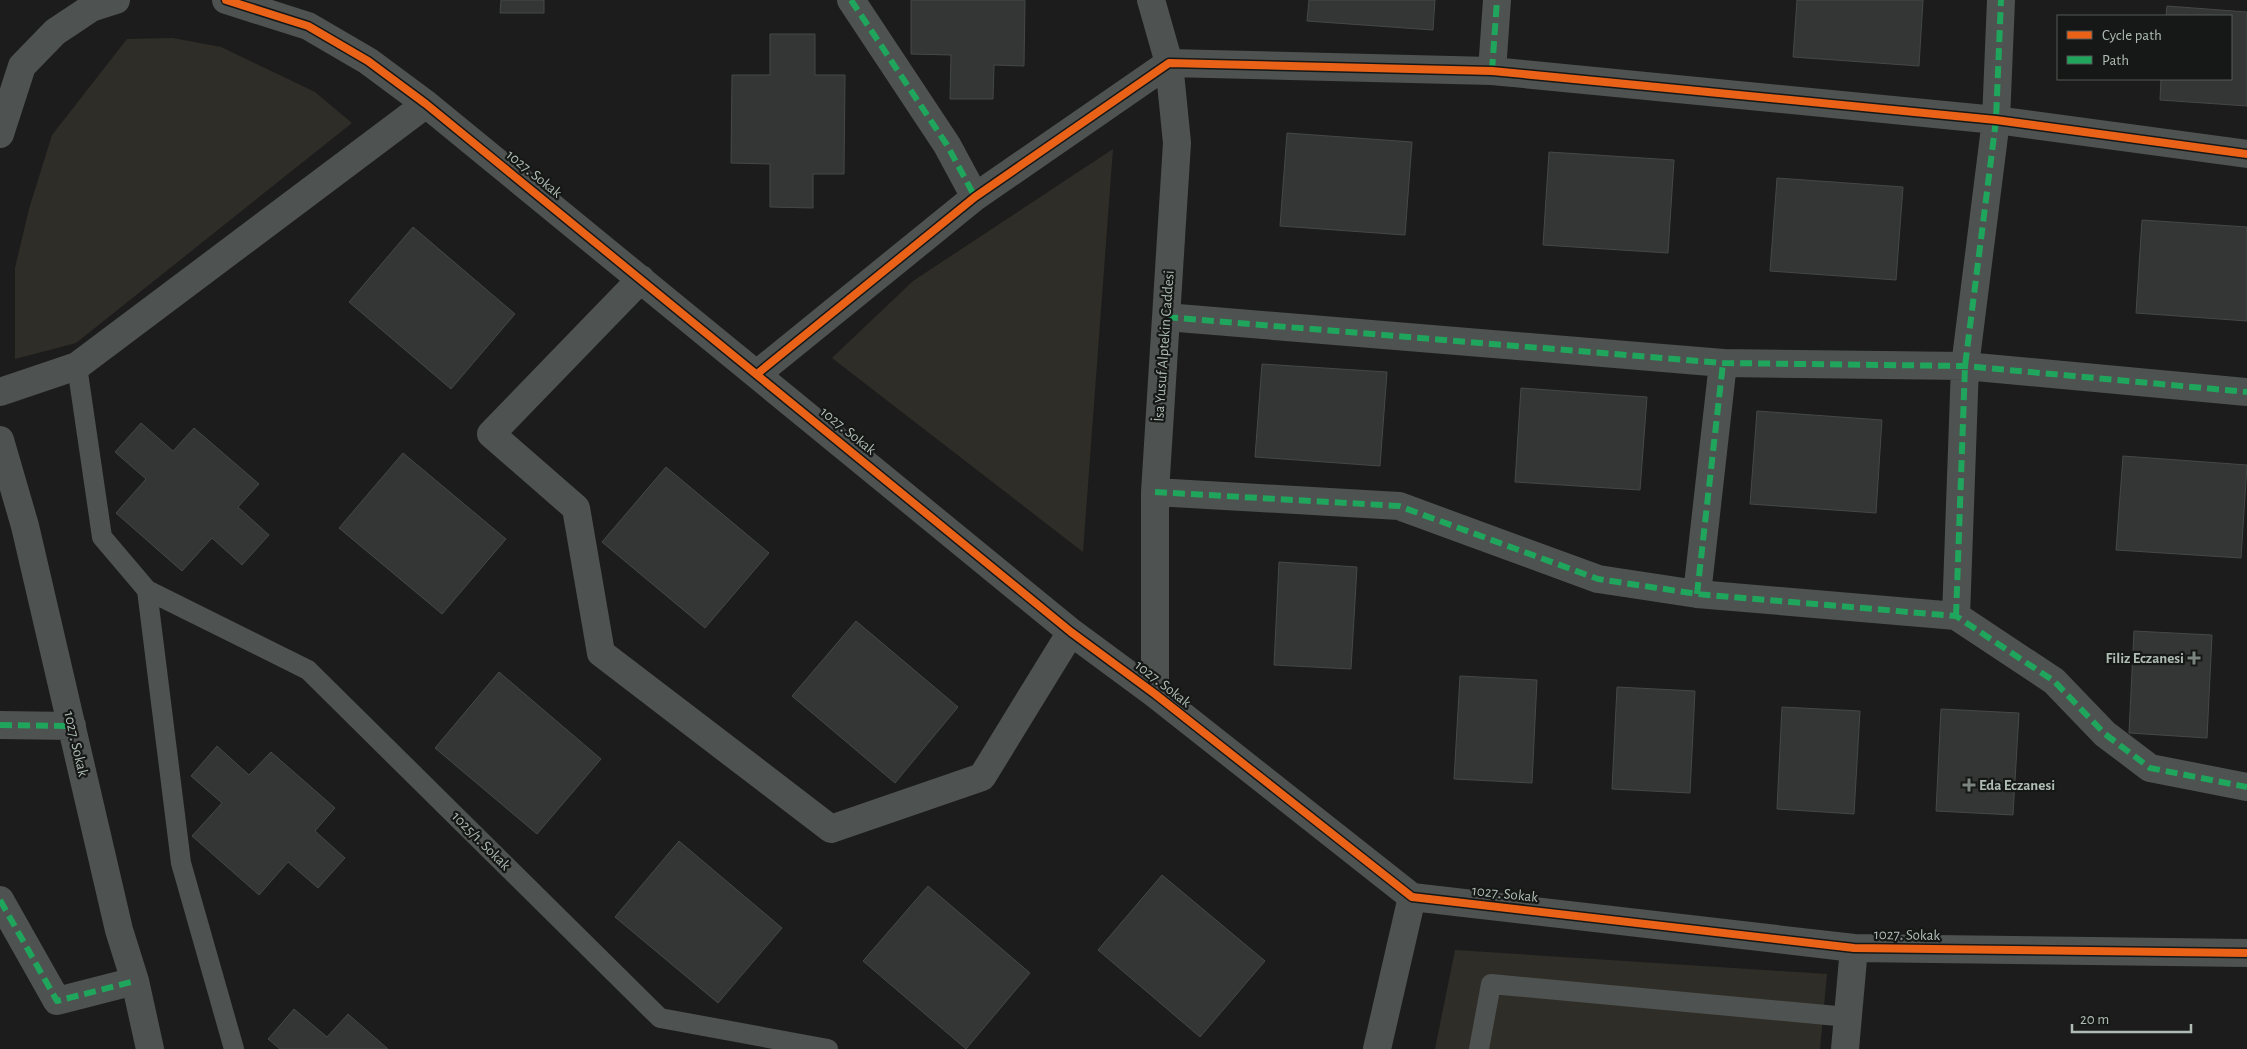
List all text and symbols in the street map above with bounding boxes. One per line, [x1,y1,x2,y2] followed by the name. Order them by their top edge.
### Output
[2057,15,2232,80] legend
[2102,28,2162,43] text: Cycle path
[2102,53,2129,68] text: Path
[503,147,565,201] street label: 1027. Sokak
[1149,270,1177,422] street label: İsa Yusuf Alptekin Caddesi
[817,404,879,458] street label: 1027. Sokak
[2105,651,2184,666] place label: Filiz Eczanesi
[2188,652,2200,664] marker: Filiz Eczanesi
[1132,658,1194,710] street label: 1027. Sokak
[61,710,91,778] street label: 1027. Sokak
[1979,778,2055,793] place label: Eda Eczanesi
[1963,779,1975,791] marker: Eda Eczanesi
[449,809,513,873] street label: 1025/1. Sokak
[1471,883,1539,905] street label: 1027. Sokak
[1874,927,1941,943] street label: 1027. Sokak
[2072,1002,2191,1034] scale bar
[2080,1012,2109,1027] text: 20 m

